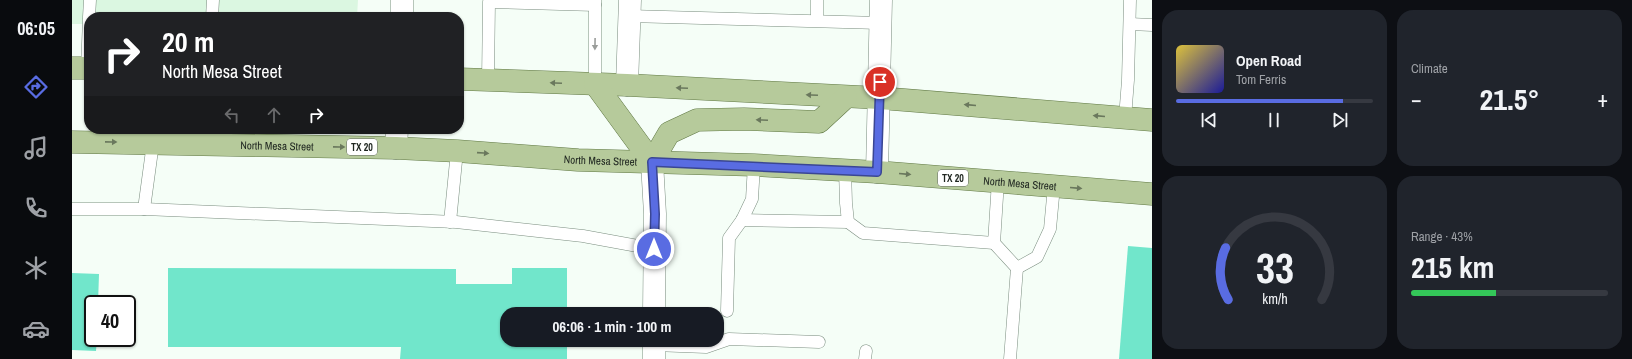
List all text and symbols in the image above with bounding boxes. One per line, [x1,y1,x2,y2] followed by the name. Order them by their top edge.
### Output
[17,16,55,41] text: 06:05
[162,23,214,61] text: 20 m
[96,28,148,80] icon: right
[592,38,598,51] one-way arrow
[1236,50,1302,71] text: Open Road
[162,59,282,84] text: North Mesa Street
[1411,60,1448,77] text: Climate
[863,65,897,99] pin
[869,71,891,93] icon: arrive
[1236,71,1286,88] text: Tom Ferris
[22,73,50,101] icon: directions
[550,79,562,86] one-way arrow
[1480,79,1539,119] text: 21.5°
[1411,84,1422,114] text: −
[1597,84,1608,114] text: +
[675,85,688,91] one-way arrow
[806,91,818,98] one-way arrow
[964,102,976,109] one-way arrow
[221,104,243,126] icon: left
[263,104,285,126] icon: ahead
[305,104,327,126] icon: right
[1198,109,1220,131] icon: previous
[1263,109,1285,131] icon: pause
[1329,109,1351,131] icon: next
[1093,112,1105,119] one-way arrow
[755,117,768,123] one-way arrow
[22,134,50,162] icon: music
[240,138,314,153] street label: North Mesa Street
[105,139,117,146] one-way arrow
[347,139,377,155] road number: TX 20
[333,144,346,150] one-way arrow
[477,149,489,156] one-way arrow
[563,152,638,169] street label: North Mesa Street
[938,170,968,186] road number: TX 20
[899,171,911,178] one-way arrow
[983,174,1057,193] street label: North Mesa Street
[1070,184,1082,191] one-way arrow
[22,194,50,222] icon: phone
[633,228,675,270] position arrow
[1411,228,1473,245] text: Range · 43%
[1256,240,1293,296] text: 33
[1411,247,1494,287] text: 215 km
[22,254,50,282] icon: climate
[1262,289,1287,308] text: km/h
[84,295,136,347] speed limit sign: 40
[22,315,50,343] icon: car
[553,316,671,337] text: 06:06 · 1 min · 100 m

